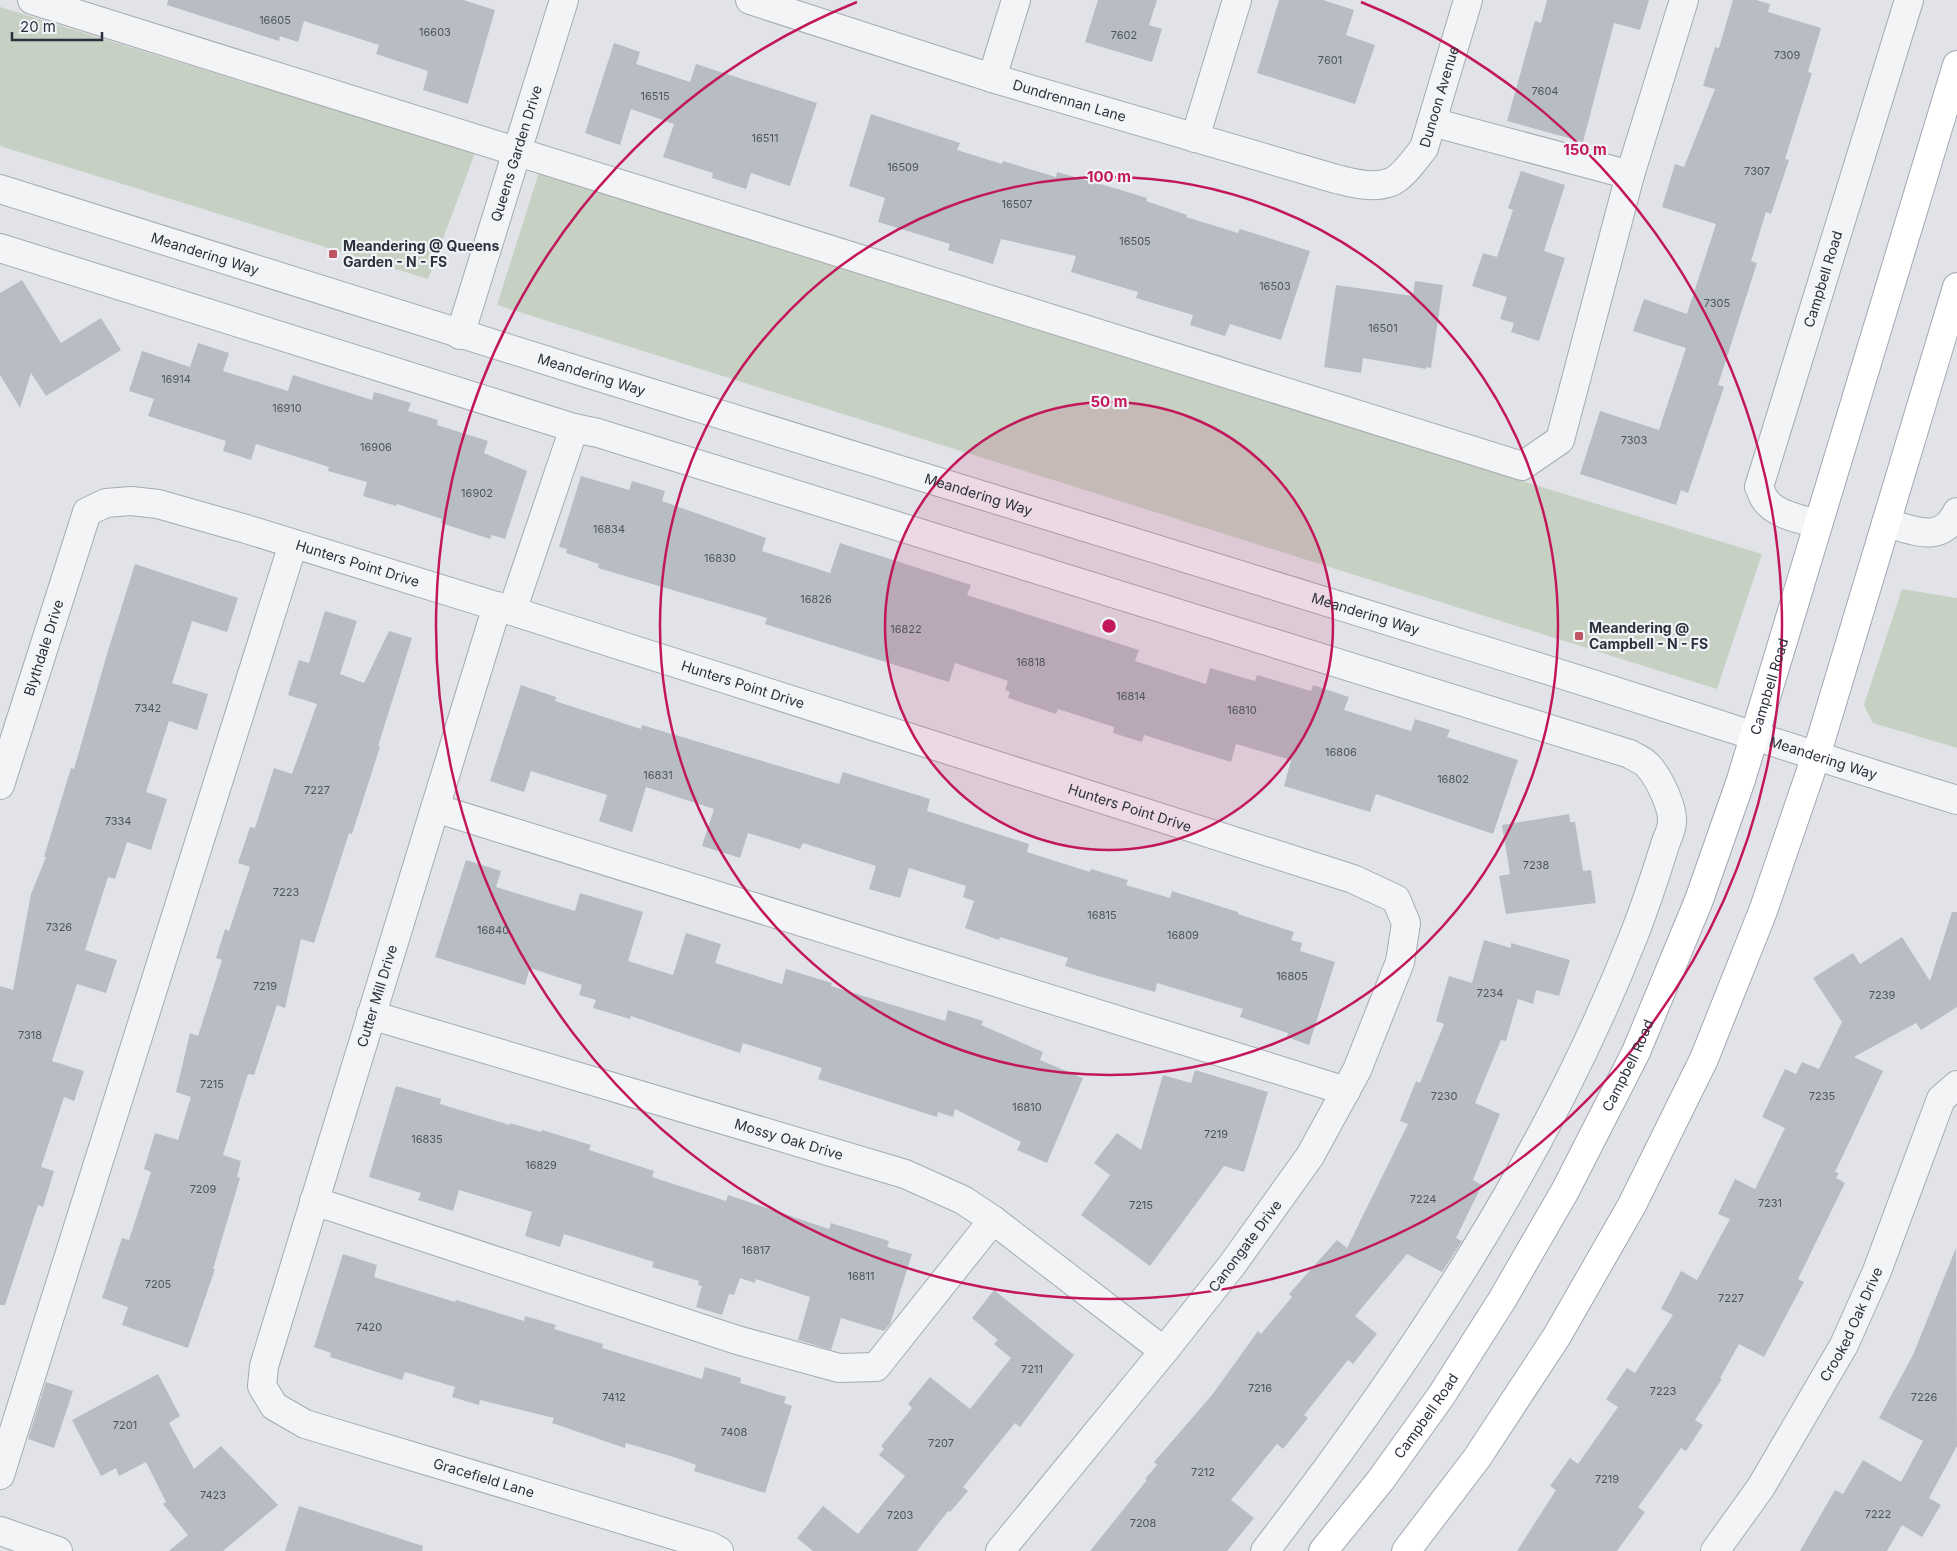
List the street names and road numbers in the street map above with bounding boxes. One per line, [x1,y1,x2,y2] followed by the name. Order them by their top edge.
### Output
[1416,44,1462,149] street label: Dunoon Avenue
[1011,76,1128,125] street label: Dundrennan Lane
[487,83,545,224] street label: Queens Garden Drive
[149,228,261,278] street label: Meandering Way
[1800,229,1845,329] street label: Campbell Road
[536,349,648,399] street label: Meandering Way
[923,469,1035,519] street label: Meandering Way
[294,536,422,590] street label: Hunters Point Drive
[1310,589,1422,638] street label: Meandering Way
[20,597,67,698] street label: Blythdale Drive
[1746,636,1791,737] street label: Campbell Road
[679,657,807,712] street label: Hunters Point Drive
[1767,732,1880,783] street label: Meandering Way
[1066,780,1194,835] street label: Hunters Point Drive
[353,943,400,1049] street label: Cutter Mill Drive
[1598,1017,1657,1114] street label: Campbell Road
[733,1115,845,1163] street label: Mossy Oak Drive
[1204,1196,1285,1295] street label: Canongate Drive
[1816,1264,1886,1384] street label: Crooked Oak Drive
[1390,1370,1461,1462] street label: Campbell Road
[431,1454,537,1501] street label: Gracefield Lane

